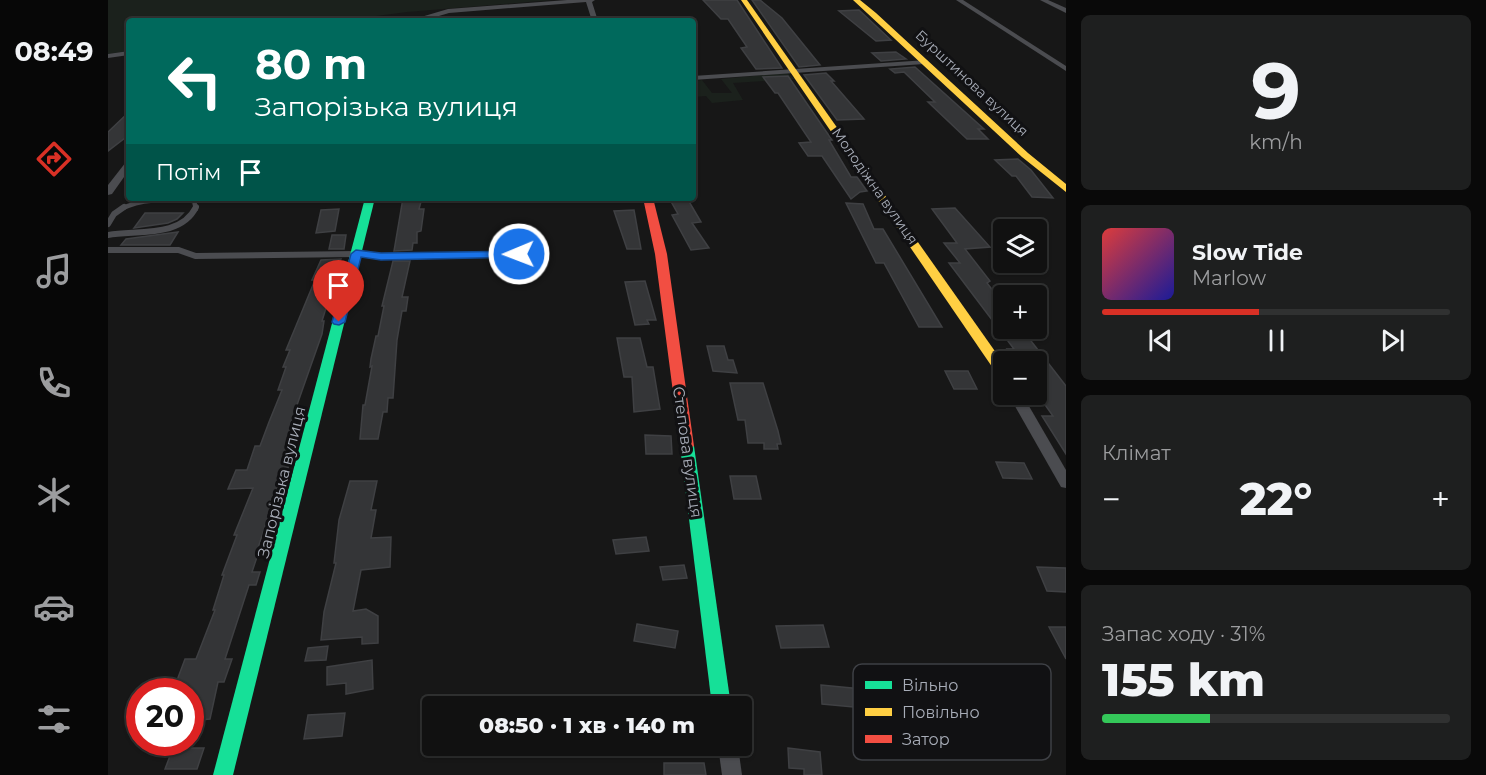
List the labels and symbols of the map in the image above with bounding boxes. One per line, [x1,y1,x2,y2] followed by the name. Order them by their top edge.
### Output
[912,26,1032,140] street label: Бурштинова вулиця
[828,124,922,248] street label: Молодіжна вулиця
[487,222,551,286] position arrow
[313,260,364,322] pin
[669,385,706,519] street label: Степова вулиця
[253,404,310,560] street label: Запорізька вулиця
[853,664,1051,760] legend
[902,676,958,695] text: Вільно
[126,678,204,756] speed limit sign: 20
[902,703,980,722] text: Повільно
[902,730,950,749] text: Затор

